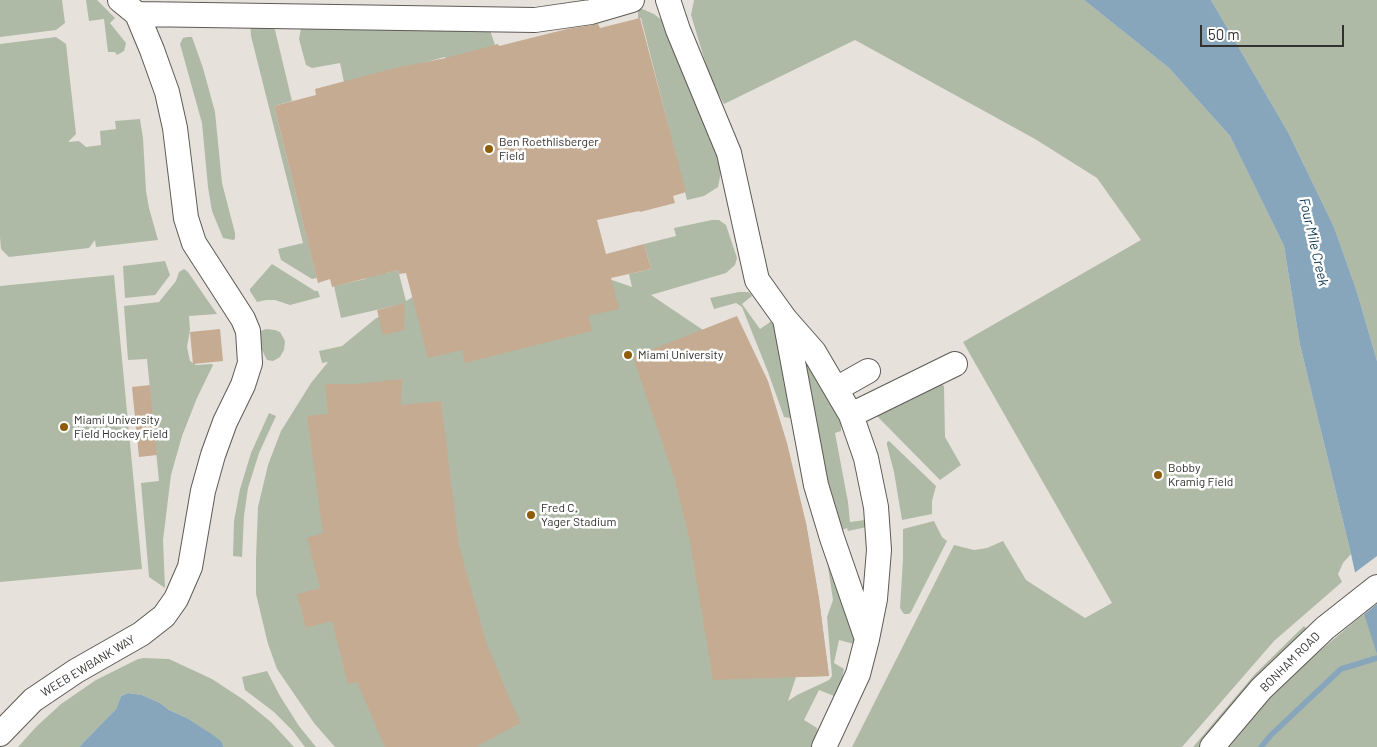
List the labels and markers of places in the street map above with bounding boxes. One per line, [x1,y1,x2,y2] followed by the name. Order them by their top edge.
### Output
[499,135,599,163] place label: Ben Roethlisberger Field
[483,143,495,155] marker: Ben Roethlisberger Field
[638,348,723,362] place label: Miami University
[622,349,634,361] marker: Miami University
[74,413,168,441] place label: Miami University Field Hockey Field
[58,421,70,433] marker: Miami University Field Hockey Field
[1168,461,1233,489] place label: Bobby Kramig Field
[1152,469,1164,481] marker: Bobby Kramig Field
[541,501,616,529] place label: Fred C. Yager Stadium
[525,509,537,521] marker: Fred C. Yager Stadium

